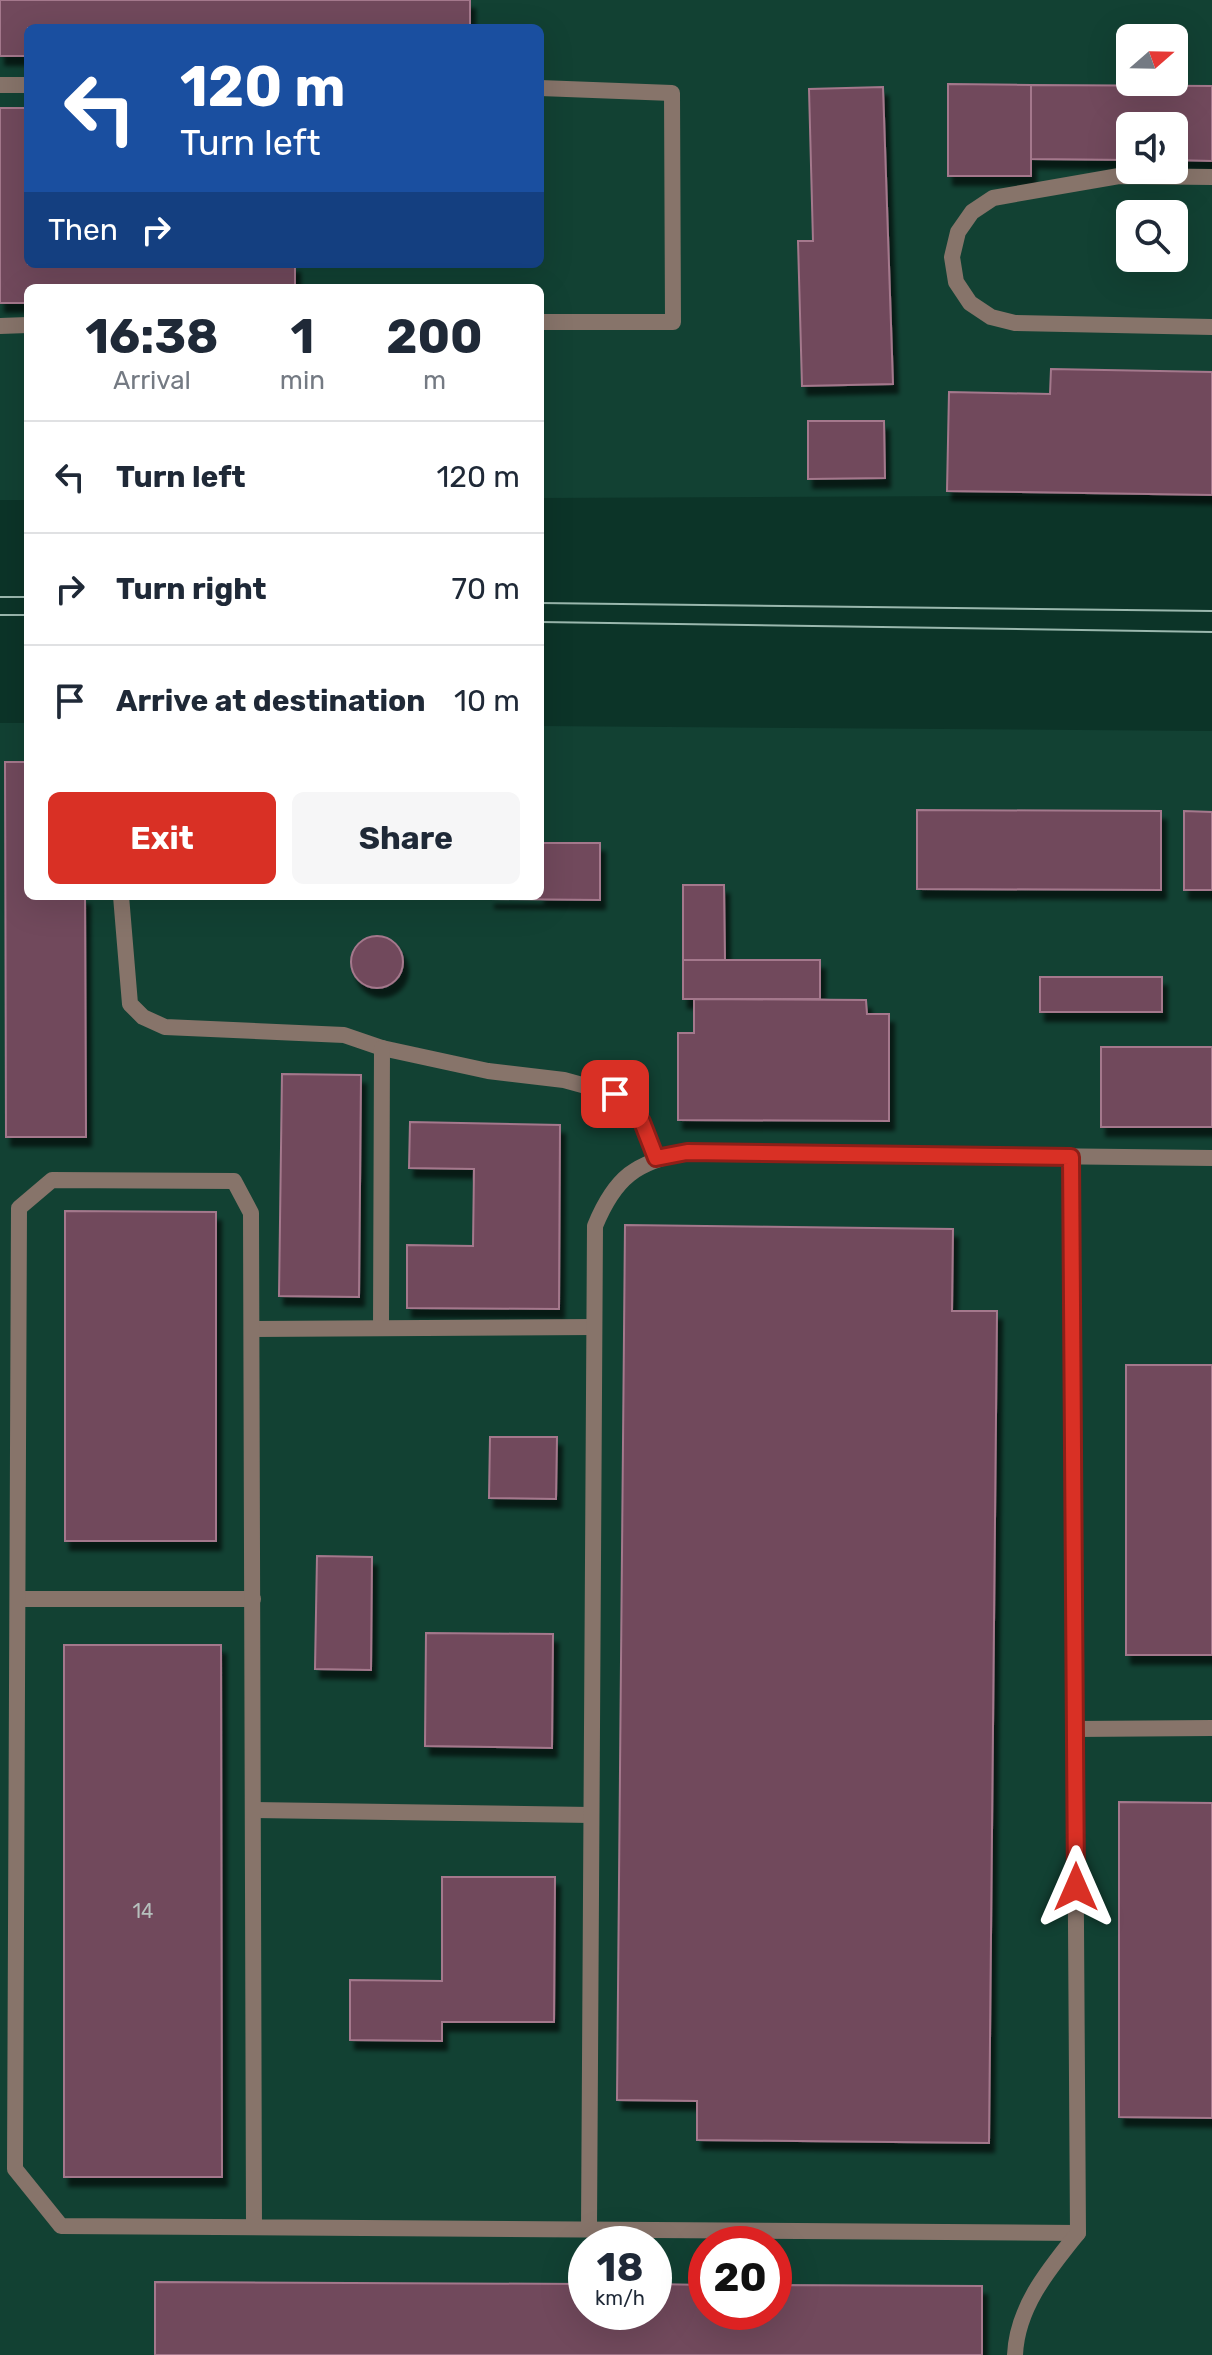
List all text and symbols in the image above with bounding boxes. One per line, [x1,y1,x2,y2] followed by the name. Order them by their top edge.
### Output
[1116,24,1188,96] north arrow
[1116,24,1188,272] map controls
[180,54,346,120] text: 120 m
[48,56,152,160] icon: left
[1116,112,1188,184] button: sound
[180,121,321,164] text: Turn left
[1116,200,1188,272] button: search
[134,208,178,252] icon: right
[48,212,118,248] text: Then
[85,308,219,365] text: 16:38
[290,308,314,365] text: 1
[386,308,483,365] text: 200
[113,365,191,396] text: Arrival
[280,365,325,396] text: min
[423,365,446,396] text: m
[48,455,92,499] icon: left
[116,459,246,495] text: Turn left
[436,459,520,495] text: 120 m
[48,567,92,611] icon: right
[116,571,267,607] text: Turn right
[452,571,520,607] text: 70 m
[48,679,92,723] icon: arrive
[116,683,426,719] text: Arrive at destination
[454,683,520,719] text: 10 m
[48,792,276,884] button: Exit
[292,792,520,884] button: Share
[581,1060,649,1128] pin
[593,1072,637,1116] icon: arrive
[1034,1845,1118,1929] position arrow
[133,1899,153,1923] house number: 14
[688,2226,792,2330] speed limit sign: 20
[597,2244,643,2291] text: 18
[595,2286,645,2310] text: km/h

